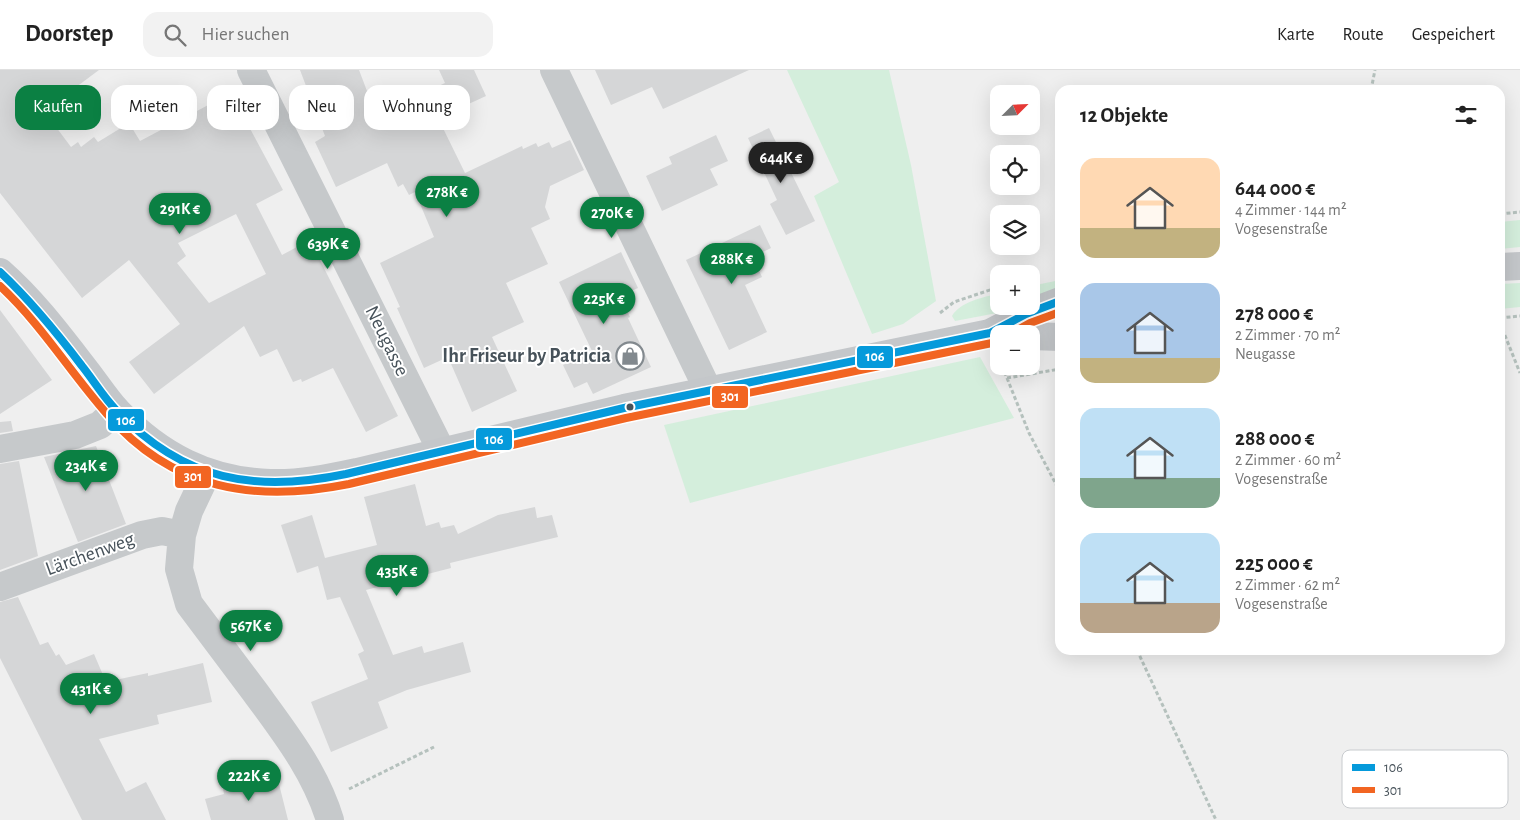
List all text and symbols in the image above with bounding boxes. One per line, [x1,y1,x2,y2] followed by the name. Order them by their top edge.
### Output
[143,12,493,57] search box
[161,21,189,49] icon: search
[25,22,113,46] text: Doorstep
[201,25,290,44] text: Hier suchen
[1277,26,1314,44] text: Karte
[1342,26,1384,44] text: Route
[1412,26,1495,44] text: Gespeichert
[15,85,101,130] chip: Kaufen
[111,85,197,130] chip: Mieten
[207,85,279,130] chip: Filter
[289,85,354,130] chip: Neu
[364,85,470,130] chip: Wohnung
[990,85,1040,135] north arrow
[990,85,1040,375] map controls
[1452,101,1480,129] icon: filters
[1080,105,1168,126] text: 12 Objekte
[740,142,822,184] pin: 644K €
[990,145,1040,195] button: locate
[759,150,803,166] text: 644K €
[406,176,488,218] pin: 278K €
[1120,178,1180,238] icon: home
[1235,178,1315,199] text: 644 000 €
[426,184,468,200] text: 278K €
[139,192,221,235] pin: 291K €
[571,196,653,239] pin: 270K €
[160,201,200,217] text: 291K €
[1235,202,1347,218] text: 4 Zimmer · 144 m²
[591,205,633,221] text: 270K €
[990,205,1040,255] button: layers
[1235,221,1328,237] text: Vogesenstraße
[287,228,369,270] pin: 639K €
[307,236,349,252] text: 639K €
[691,242,773,285] pin: 288K €
[711,251,753,267] text: 288K €
[990,265,1040,315] button: +
[563,282,645,325] pin: 225K €
[583,291,625,307] text: 225K €
[361,303,413,379] street label: Neugasse
[1120,303,1180,363] icon: home
[1235,303,1313,324] text: 278 000 €
[990,325,1040,375] button: −
[1235,327,1340,343] text: 2 Zimmer · 70 m²
[615,341,645,371] shop icon: Ihr Friseur by Patricia
[856,345,894,369] line badge: 106
[442,346,611,366] place label: Ihr Friseur by Patricia
[1235,346,1295,362] text: Neugasse
[865,350,885,364] text: 106
[711,385,749,409] line badge: 301
[721,390,739,404] text: 301
[625,402,635,412] unlabelled marker
[107,408,145,432] line badge: 106
[116,414,136,428] text: 106
[475,427,513,451] line badge: 106
[1120,428,1180,488] icon: home
[1235,428,1315,449] text: 288 000 €
[484,433,504,447] text: 106
[45,450,127,492] pin: 234K €
[1235,452,1341,468] text: 2 Zimmer · 60 m²
[65,458,107,474] text: 234K €
[174,465,212,489] line badge: 301
[184,470,202,484] text: 301
[1235,471,1328,487] text: Vogesenstraße
[43,529,137,579] street label: Lärchenweg
[1120,553,1180,613] icon: home
[1235,553,1313,574] text: 225 000 €
[356,554,438,597] pin: 435K €
[376,563,418,579] text: 435K €
[1235,577,1340,593] text: 2 Zimmer · 62 m²
[1235,596,1328,612] text: Vogesenstraße
[210,610,292,652] pin: 567K €
[231,618,271,634] text: 567K €
[50,672,132,715] pin: 431K €
[71,681,111,697] text: 431K €
[1342,750,1508,808] legend
[208,760,290,802] pin: 222K €
[1384,761,1403,775] text: 106
[228,768,270,784] text: 222K €
[1384,784,1402,798] text: 301

